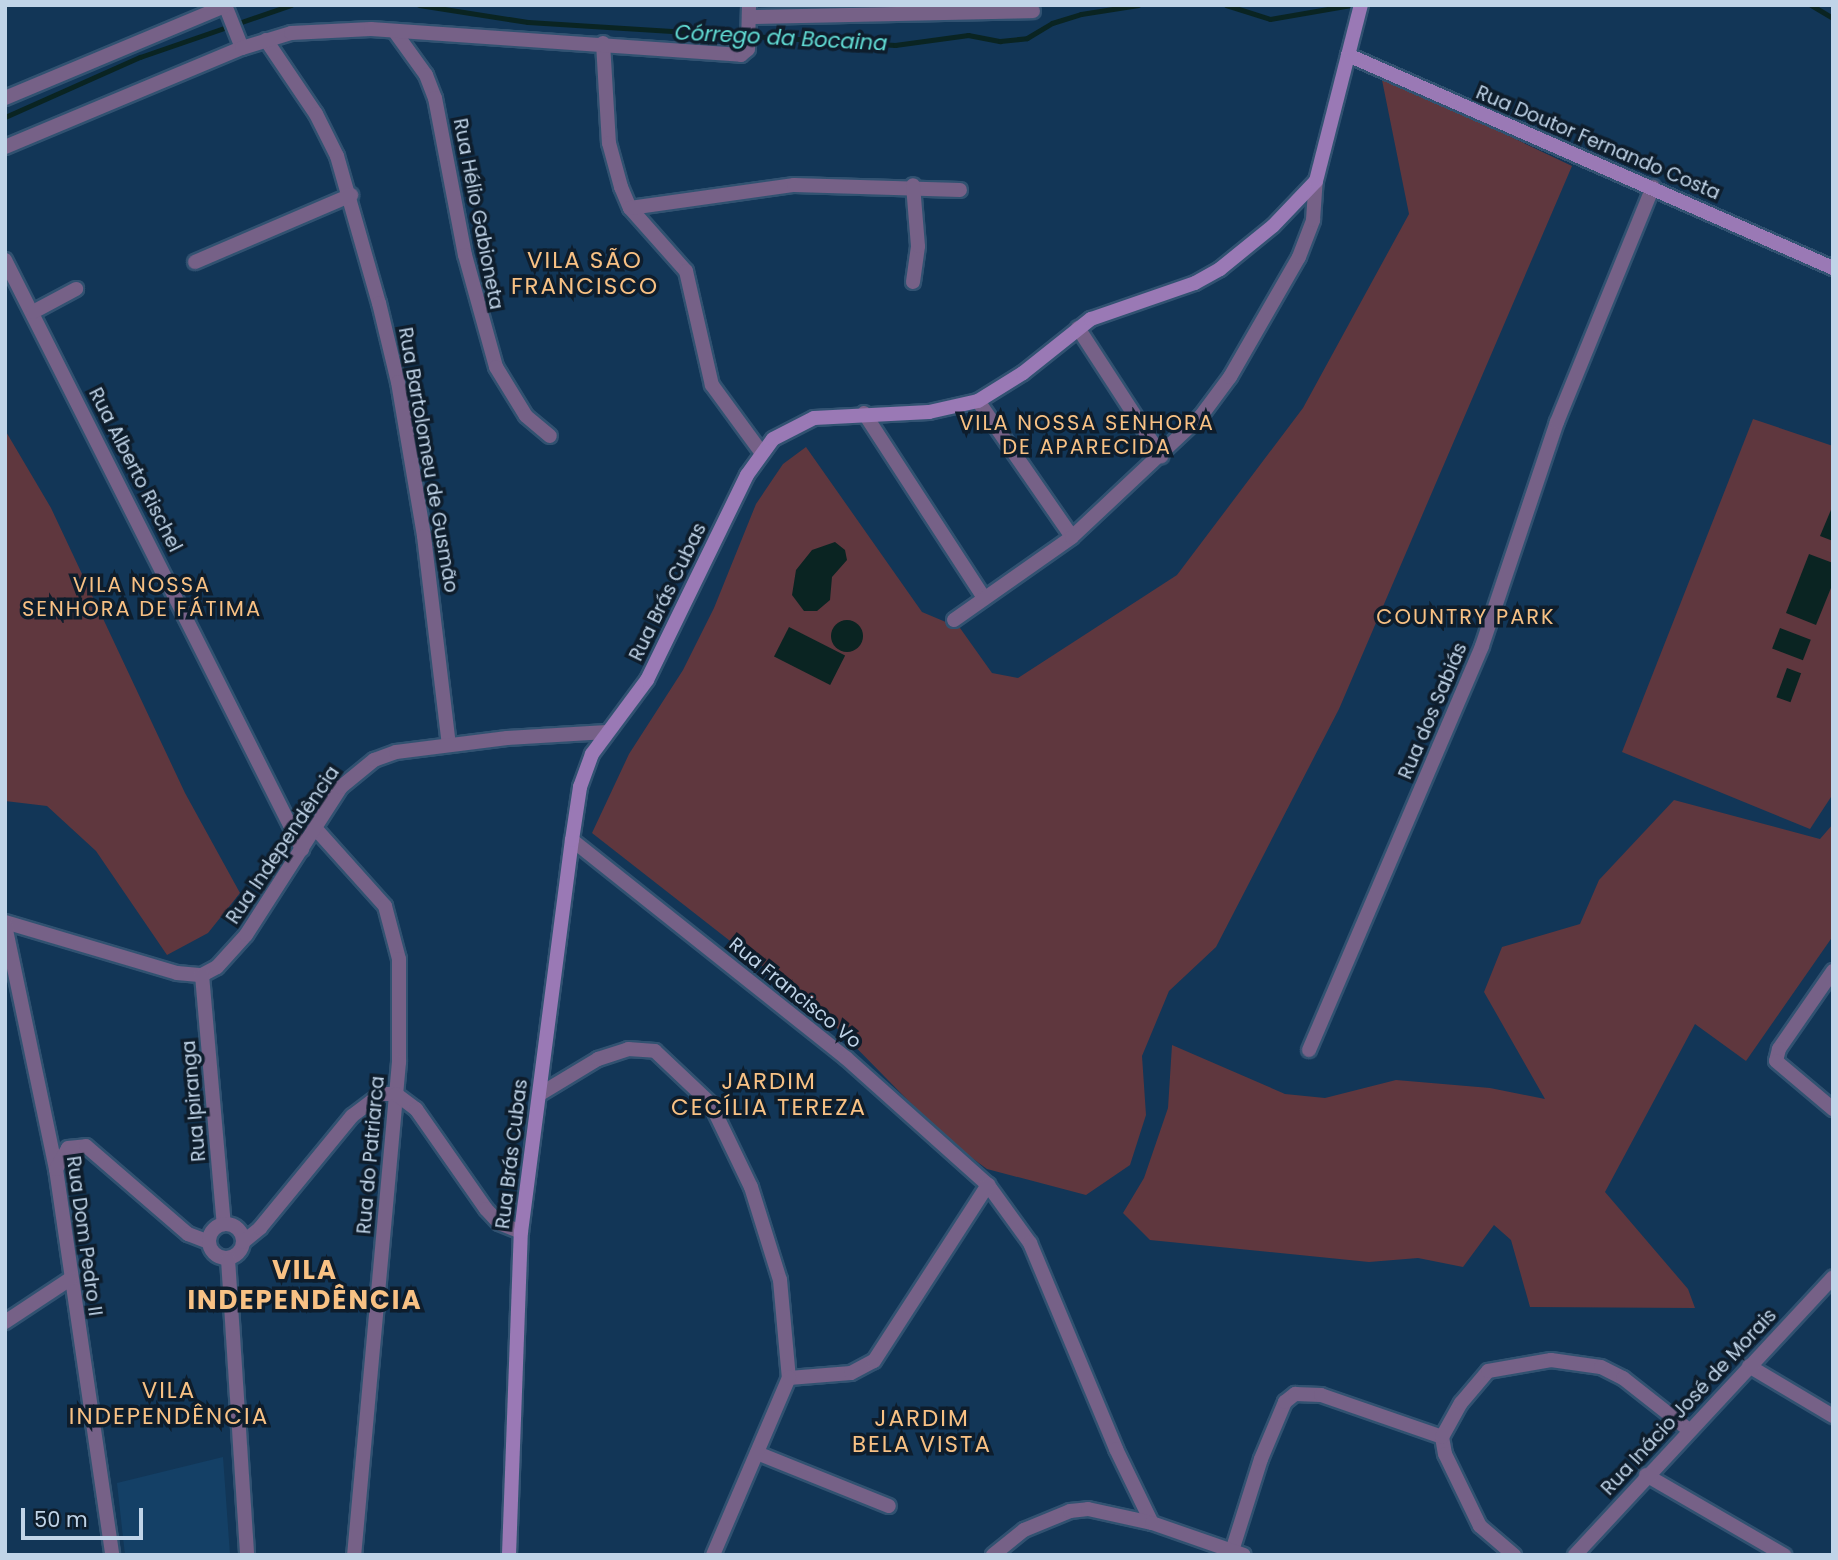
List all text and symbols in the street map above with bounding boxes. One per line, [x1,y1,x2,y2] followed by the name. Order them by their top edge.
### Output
[674,20,888,56] water label: Córrego da Bocaina
[1473,81,1723,205] street label: Rua Doutor Fernando Costa
[448,117,508,311] street label: Rua Hélio Gabioneta
[512,246,658,300] district label: VILA SÃO FRANCISCO
[393,326,463,594] street label: Rua Bartolomeu de Gusmão
[84,384,186,556] street label: Rua Alberto Rischel
[961,410,1213,460] district label: VILA NOSSA SENHORA DE APARECIDA
[625,519,711,665] street label: Rua Brás Cubas
[24,572,260,622] district label: VILA NOSSA SENHORA DE FÁTIMA
[1378,604,1554,630] district label: COUNTRY PARK
[1394,639,1472,783] street label: Rua dos Sabiás
[222,762,344,928] street label: Rua Independência
[724,933,866,1053] street label: Rua Francisco Vo
[177,1039,211,1163] street label: Rua Ipiranga
[673,1067,865,1121] district label: JARDIM CECÍLIA TEREZA
[353,1075,389,1235] street label: Rua do Patriarca
[492,1078,532,1230] street label: Rua Brás Cubas
[61,1155,107,1317] street label: Rua Dom Pedro II
[189,1255,421,1316] district label: VILA INDEPENDÊNCIA
[1597,1304,1781,1500] street label: Rua Inácio José de Morais
[70,1376,268,1430] district label: VILA INDEPENDÊNCIA
[853,1404,991,1458] district label: JARDIM BELA VISTA
[24,1494,147,1538] scale bar
[34,1505,88,1534] text: 50 m

